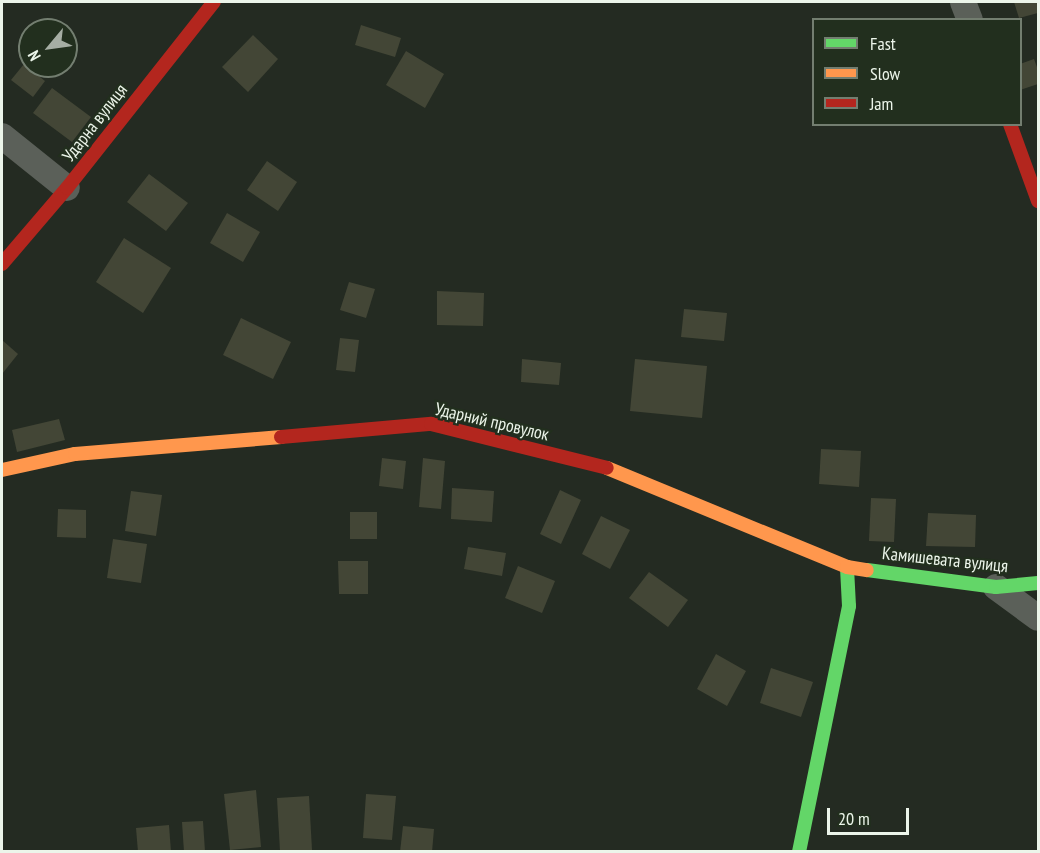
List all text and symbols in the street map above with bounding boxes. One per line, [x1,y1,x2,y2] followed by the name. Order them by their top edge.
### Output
[18,18,78,78] north arrow
[812,18,1022,126] legend
[870,32,896,55] text: Fast
[23,47,45,64] text: N
[870,62,900,85] text: Slow
[58,80,132,166] street label: Ударна вулиця
[870,92,893,115] text: Jam
[433,398,551,446] street label: Ударний провулок
[881,543,1009,577] street label: Камишевата вулиця
[830,796,912,834] scale bar
[838,807,870,830] text: 20 m

